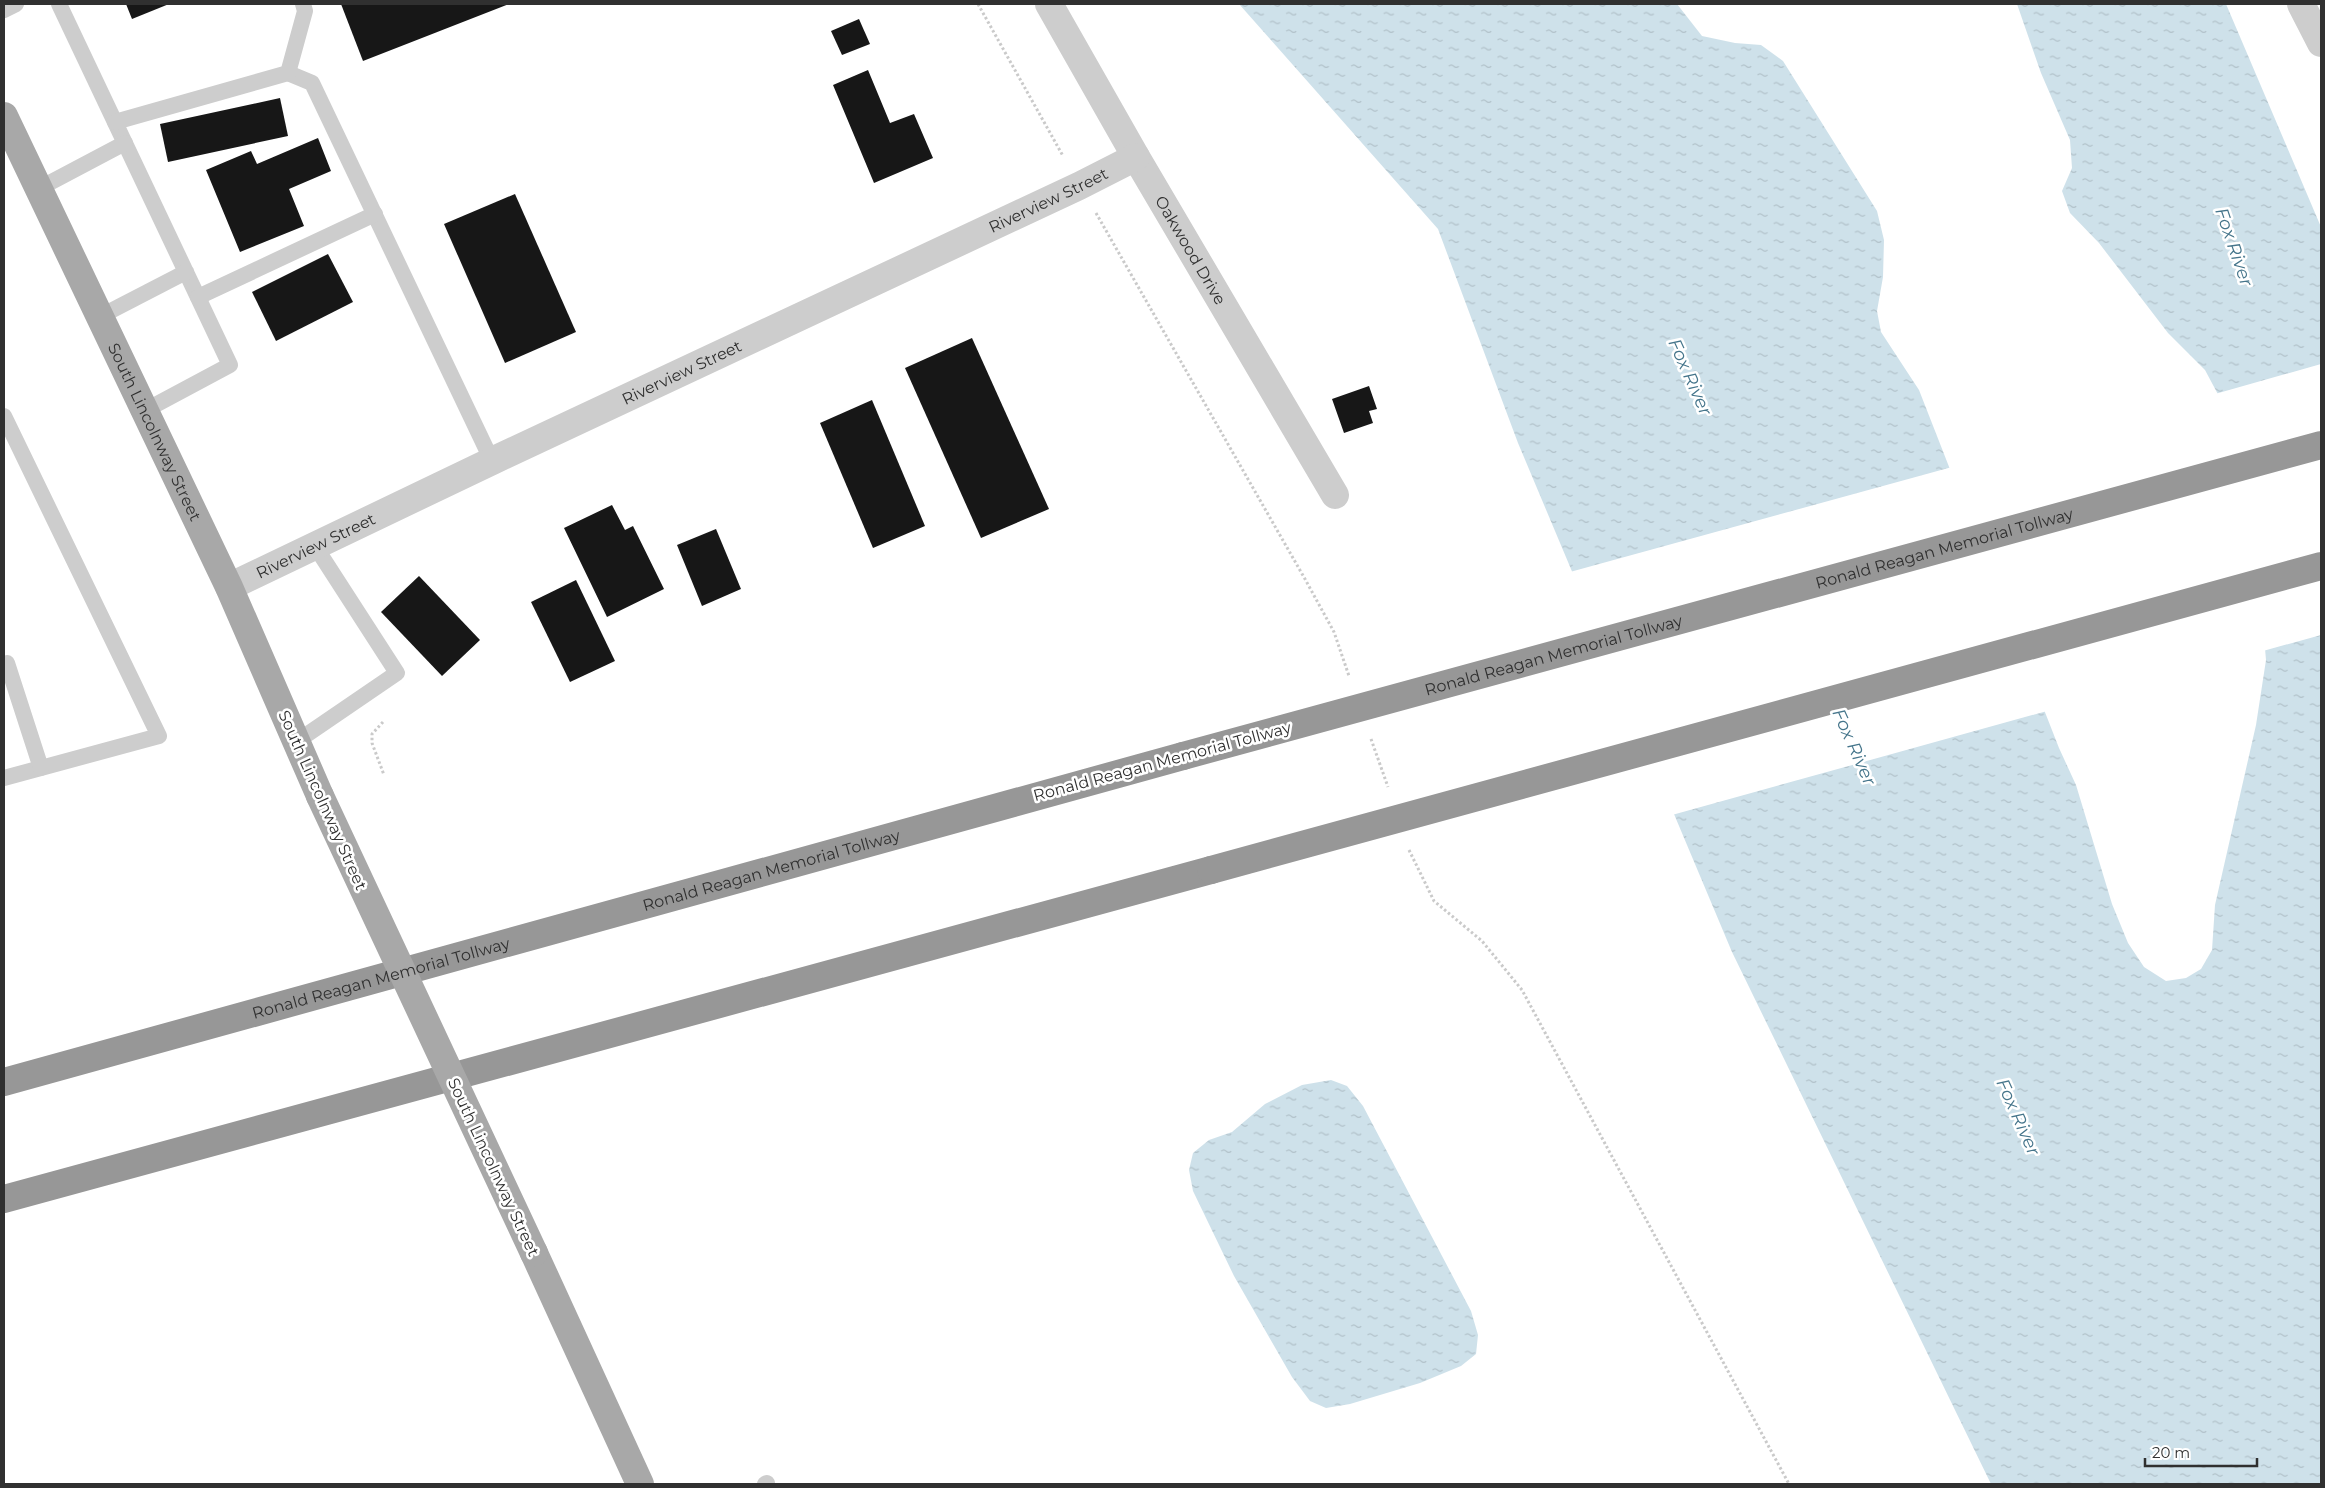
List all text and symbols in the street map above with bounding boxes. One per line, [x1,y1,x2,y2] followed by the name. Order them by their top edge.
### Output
[986,164,1112,237] street label: Riverview Street
[1151,193,1230,308] street label: Oakwood Drive
[2210,205,2258,290] water label: Fox River
[1663,335,1717,420] water label: Fox River
[619,336,745,409] street label: Riverview Street
[104,340,205,524] street label: South Lincolnway Street
[1813,504,2075,593] street label: Ronald Reagan Memorial Tollway
[253,509,379,583] street label: Riverview Street
[1423,611,1685,700] street label: Ronald Reagan Memorial Tollway
[1827,705,1881,790] water label: Fox River
[274,707,371,893] street label: South Lincolnway Street
[1031,718,1293,805] street label: Ronald Reagan Memorial Tollway
[640,826,903,915] street label: Ronald Reagan Memorial Tollway
[250,934,512,1023] street label: Ronald Reagan Memorial Tollway
[444,1075,543,1260] street label: South Lincolnway Street
[1991,1075,2045,1160] water label: Fox River
[2145,1436,2258,1468] scale bar
[2152,1443,2190,1462] text: 20 m

